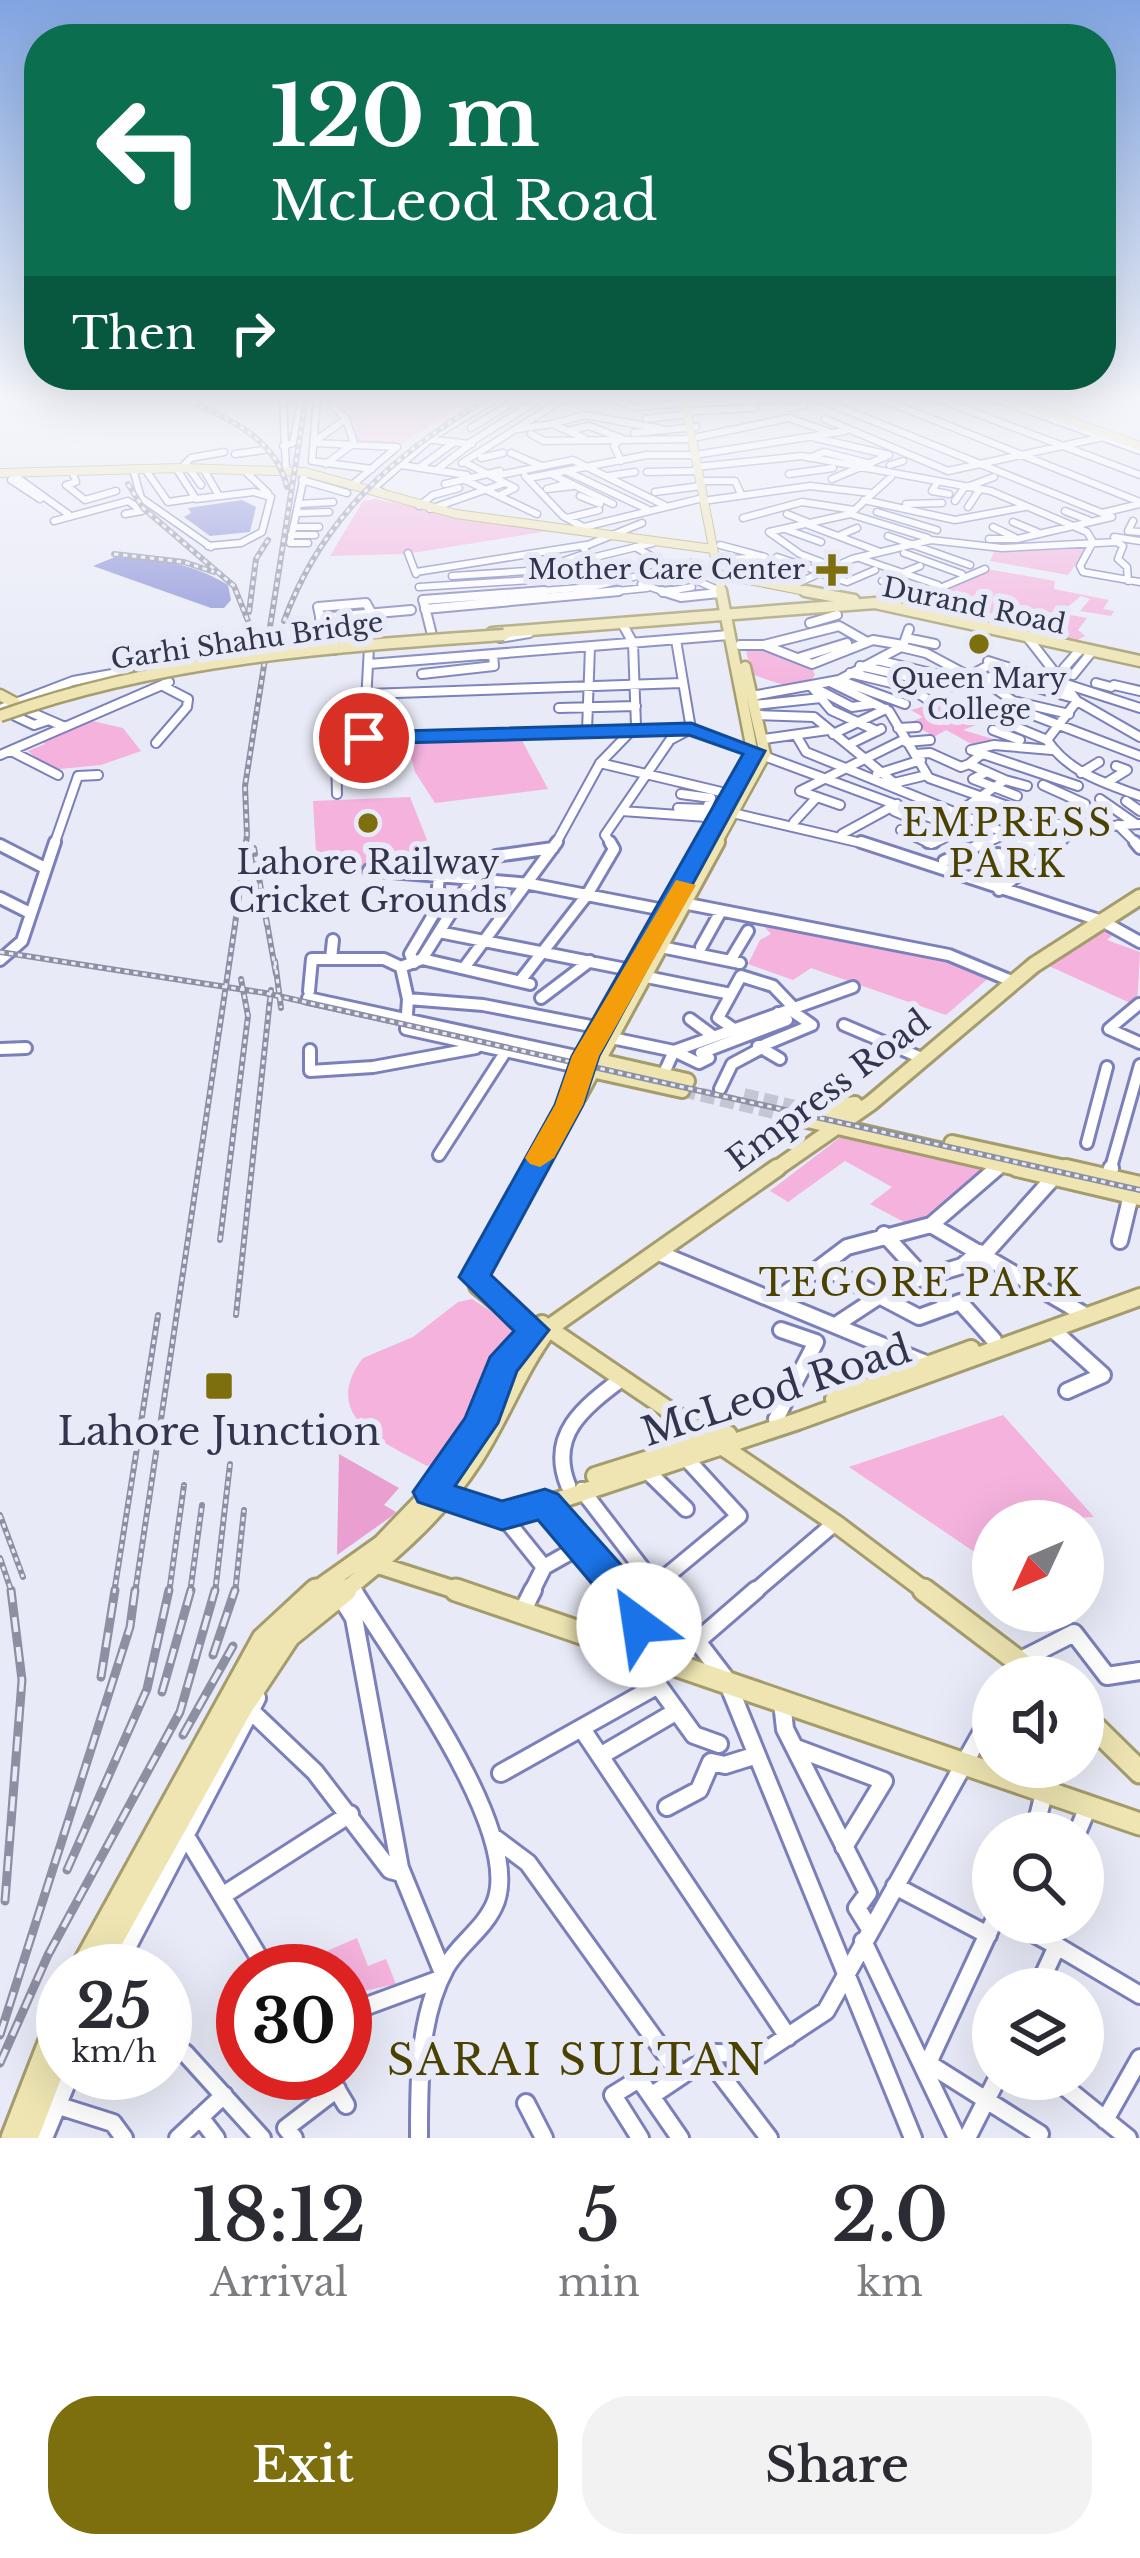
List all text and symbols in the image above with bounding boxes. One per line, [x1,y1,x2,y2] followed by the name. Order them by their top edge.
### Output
[270,65,540,169] text: 120 m
[72,72,228,228] icon: left
[270,168,658,235] text: McLeod Road
[220,300,286,366] icon: right
[72,305,196,361] text: Then
[528,553,805,586] place label: Mother Care Center
[816,554,848,586] marker: Mother Care Center
[880,570,1069,641] street label: Durand Road
[109,605,385,676] street label: Garhi Shahu Bridge
[966,631,992,657] marker: Queen Mary College
[891,662,1067,726] place label: Queen Mary College
[313,687,415,789] pin
[331,705,397,771] icon: arrive
[902,801,1114,887] district label: EMPRESS PARK
[355,810,381,836] marker: Lahore Railway Cricket Grounds
[229,842,507,921] place label: Lahore Railway Cricket Grounds
[719,1001,938,1180] street label: Empress Road
[759,1261,1083,1306] district label: TEGORE PARK
[635,1324,917,1457] street label: McLeod Road
[203,1370,235,1402] marker: Lahore Junction
[58,1407,380,1456] place label: Lahore Junction
[972,1500,1104,1632] north arrow
[972,1500,1104,2100] map controls
[576,1562,702,1688] position arrow
[972,1656,1104,1788] button: sound
[972,1812,1104,1944] button: search
[216,1944,372,2100] speed limit sign: 30
[972,1968,1104,2100] button: layers
[77,1970,151,2044] text: 25
[71,2033,157,2070] text: km/h
[387,2034,767,2086] district label: SARAI SULTAN
[192,2171,366,2260] text: 18:12
[578,2171,620,2260] text: 5
[832,2171,948,2260] text: 2.0
[210,2258,348,2307] text: Arrival
[558,2258,640,2307] text: min
[857,2258,923,2307] text: km
[48,2396,558,2534] button: Exit
[582,2396,1092,2534] button: Share

